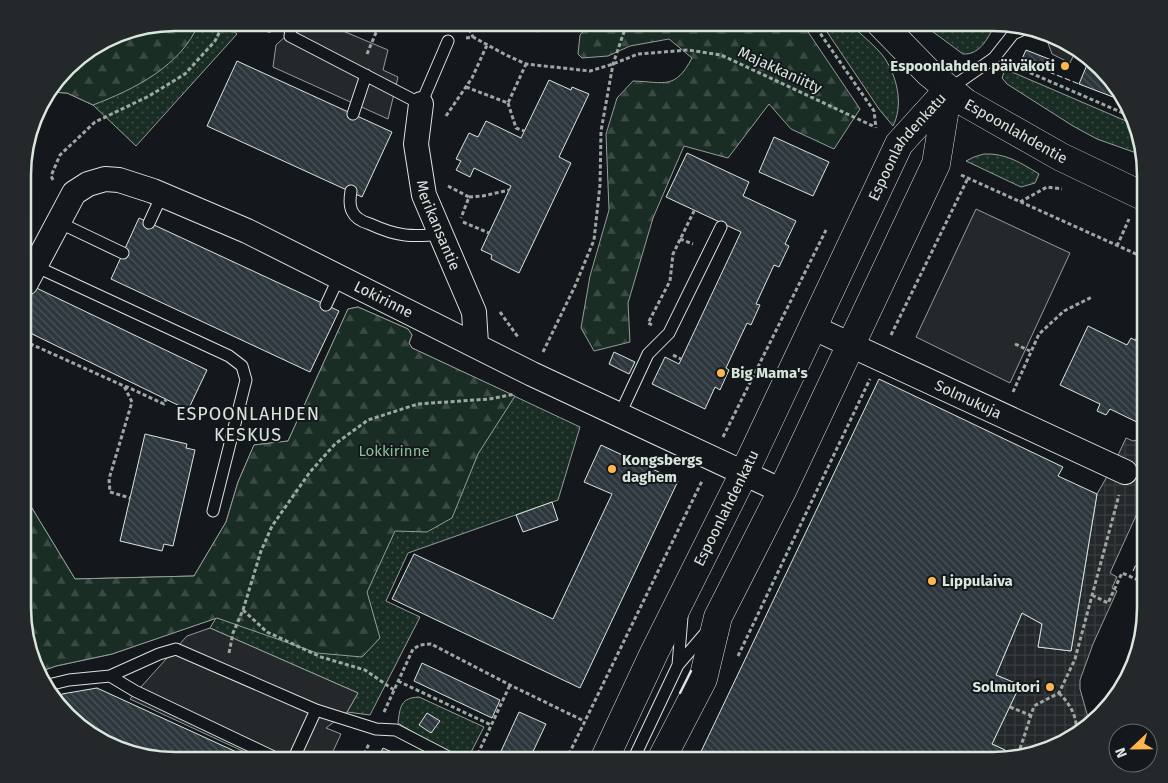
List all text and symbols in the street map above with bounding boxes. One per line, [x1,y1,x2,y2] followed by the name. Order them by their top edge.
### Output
[735,43,825,98] street label: Majakkaniitty
[890,57,1055,75] place label: Espoonlahden päiväkoti
[1059,60,1071,72] marker: Espoonlahden päiväkoti
[865,89,950,204] street label: Espoonlahdenkatu
[961,95,1070,168] street label: Espoonlahdentie
[413,179,464,273] street label: Merikansantie
[351,277,416,322] street label: Lokirinne
[731,364,808,382] place label: Big Mama's
[715,367,727,379] marker: Big Mama's
[932,376,1004,423] street label: Solmukuja
[176,403,320,446] district label: ESPOONLAHDEN KESKUS
[358,442,430,460] park label: Lokkirinne
[690,447,762,569] street label: Espoonlahdenkatu
[622,451,702,486] place label: Kongsbergs daghem
[606,463,618,475] marker: Kongsbergs daghem
[942,572,1013,590] place label: Lippulaiva
[926,575,938,587] marker: Lippulaiva
[972,678,1040,696] place label: Solmutori
[1044,681,1056,693] marker: Solmutori
[1108,723,1158,773] north arrow
[1112,745,1131,760] text: N

